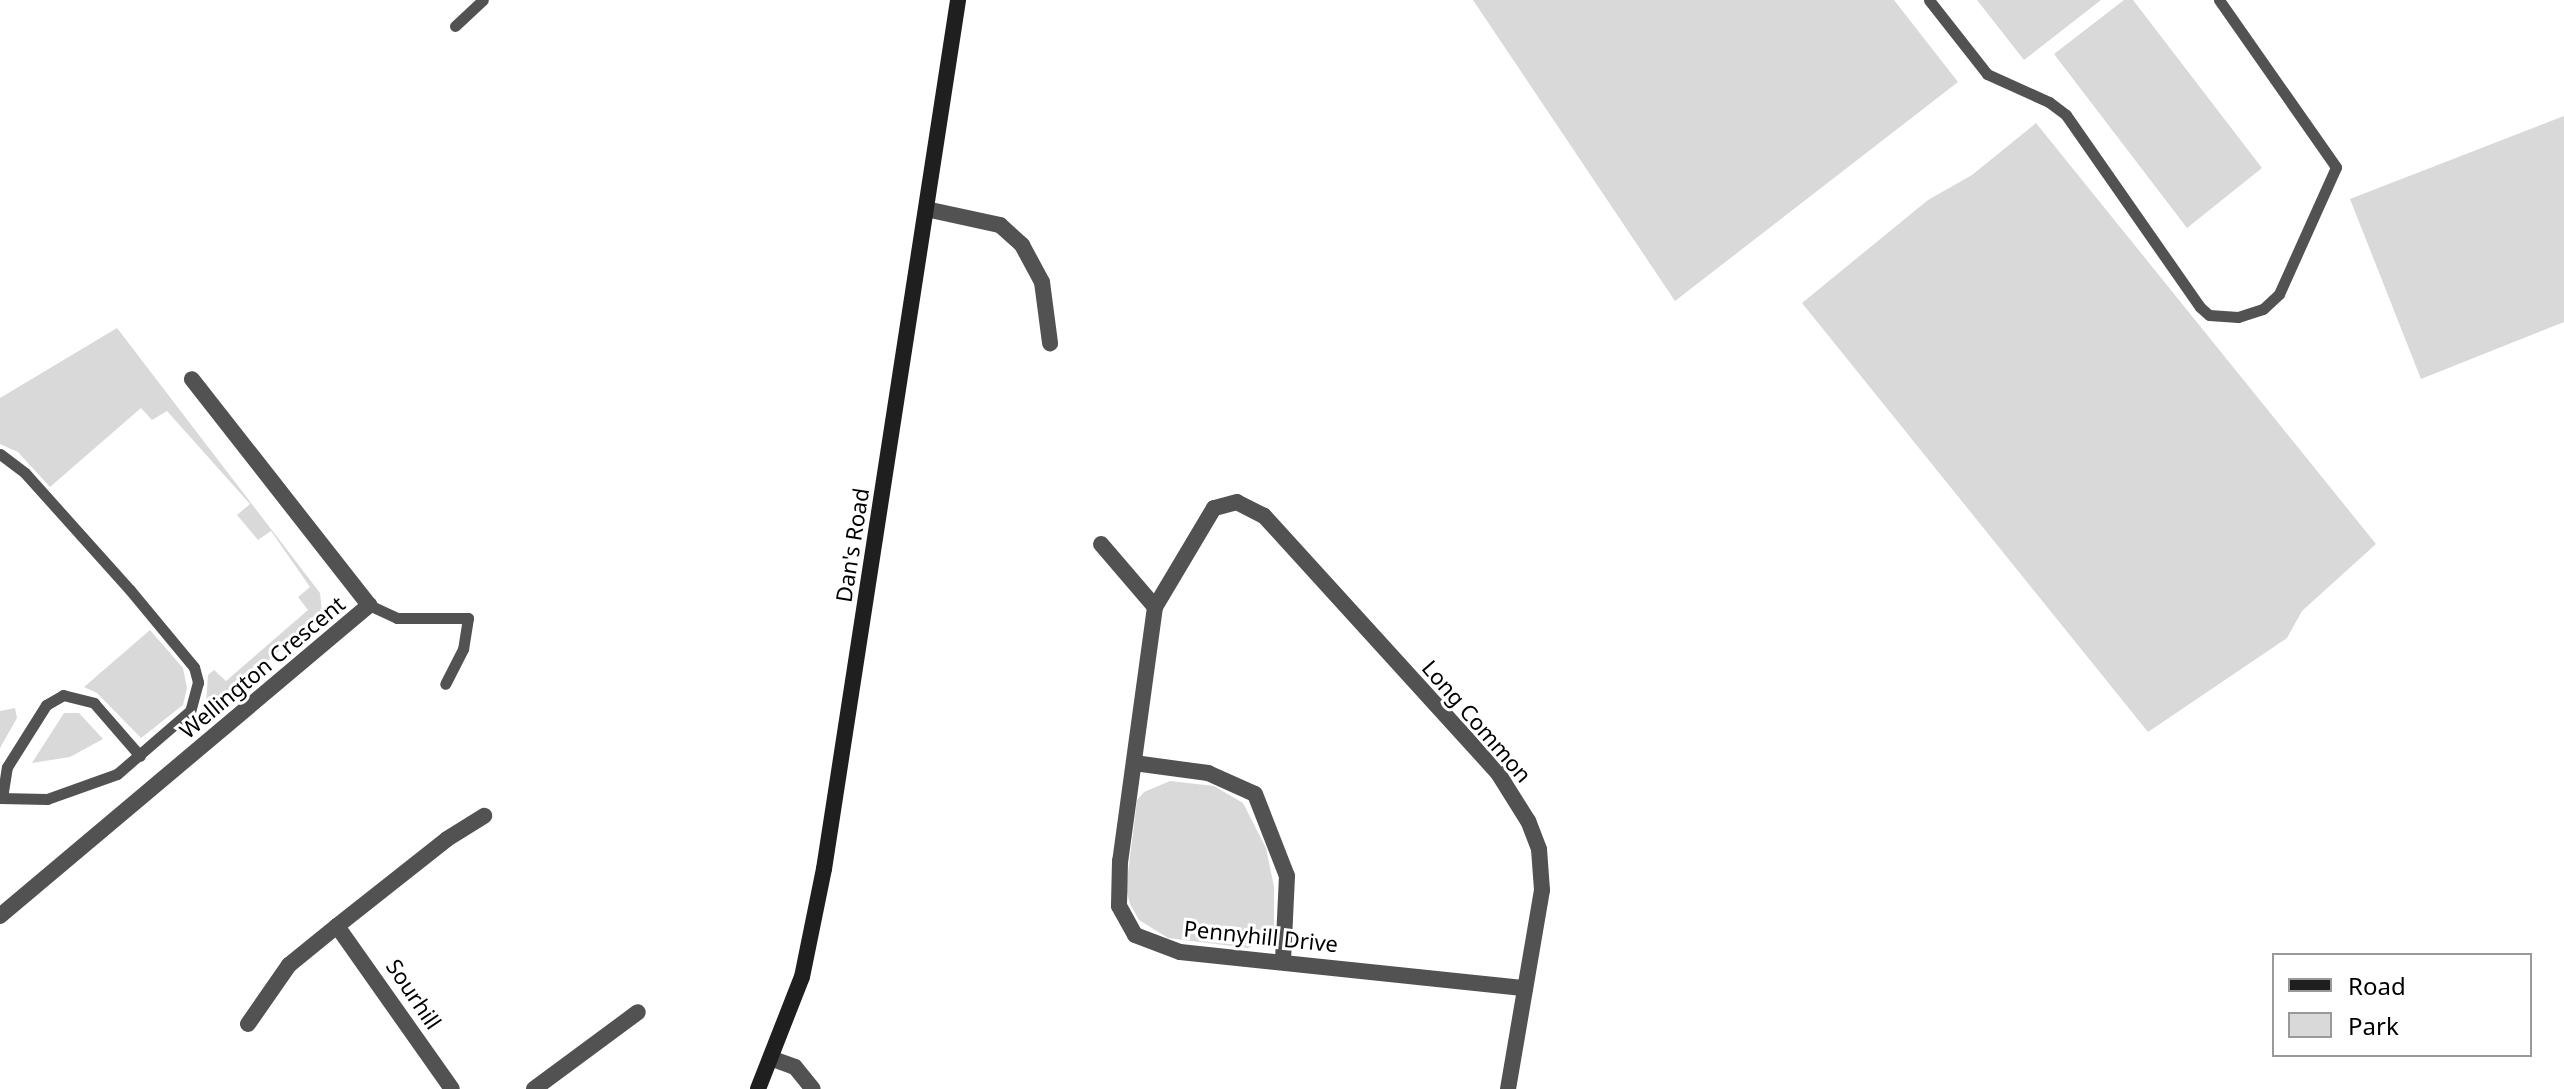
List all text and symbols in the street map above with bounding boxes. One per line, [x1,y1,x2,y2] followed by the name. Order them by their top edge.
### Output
[830,486,874,604] street label: Dan's Road
[174,590,350,744] street label: Wellington Crescent
[1417,655,1537,787] street label: Long Common
[1183,915,1339,957] street label: Pennyhill Drive
[2272,953,2532,1057] legend
[381,954,447,1034] street label: Sourhill
[2348,969,2406,1002] text: Road
[2348,1009,2399,1042] text: Park

